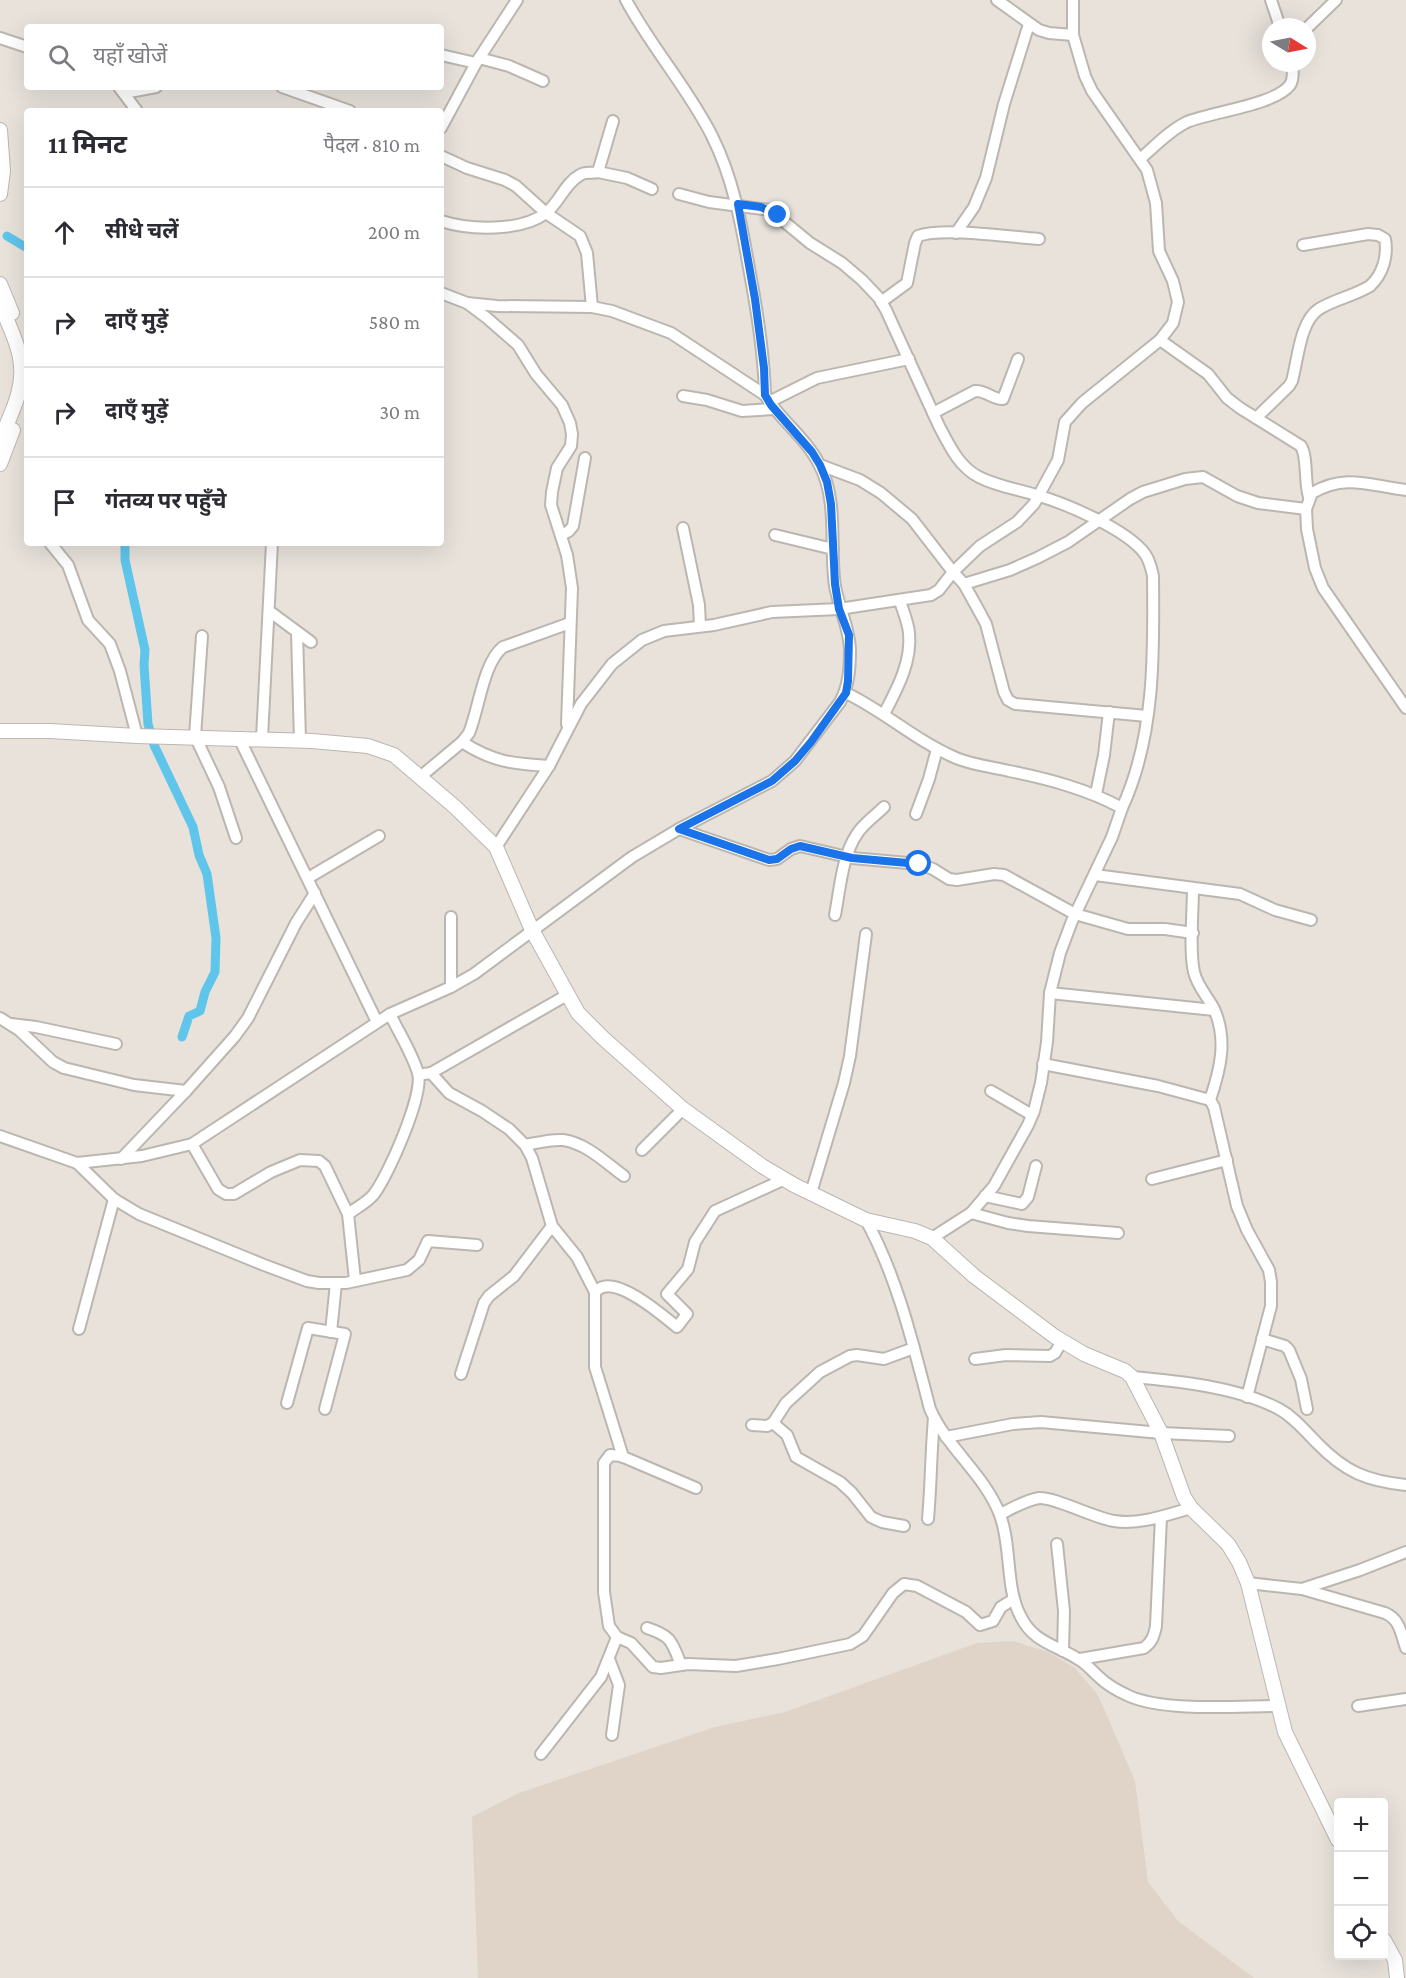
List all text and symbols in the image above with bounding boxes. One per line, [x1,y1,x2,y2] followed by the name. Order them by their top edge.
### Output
[1262,18,1316,72] north arrow
[24,24,444,90] search box
[45,41,78,74] icon: search
[93,43,167,68] text: यहाँ खोजें
[48,130,127,159] text: 11 मिनट
[324,134,420,156] text: पैदल · 810 m
[764,201,790,227] route end
[48,216,81,249] icon: ahead
[105,218,179,243] text: सीधे चलें
[368,221,420,243] text: 200 m
[48,306,81,339] icon: right
[105,308,168,333] text: दाएँ मुड़ें
[369,311,420,333] text: 580 m
[48,396,81,429] icon: right
[105,398,168,423] text: दाएँ मुड़ें
[379,401,420,423] text: 30 m
[48,486,81,519] icon: arrive
[105,488,227,513] text: गंतव्य पर पहुँचे
[905,850,931,876] route start
[1334,1798,1388,1960] map controls
[1334,1798,1388,1852] button: +
[1334,1852,1388,1906] button: −
[1334,1906,1388,1960] button: locate

